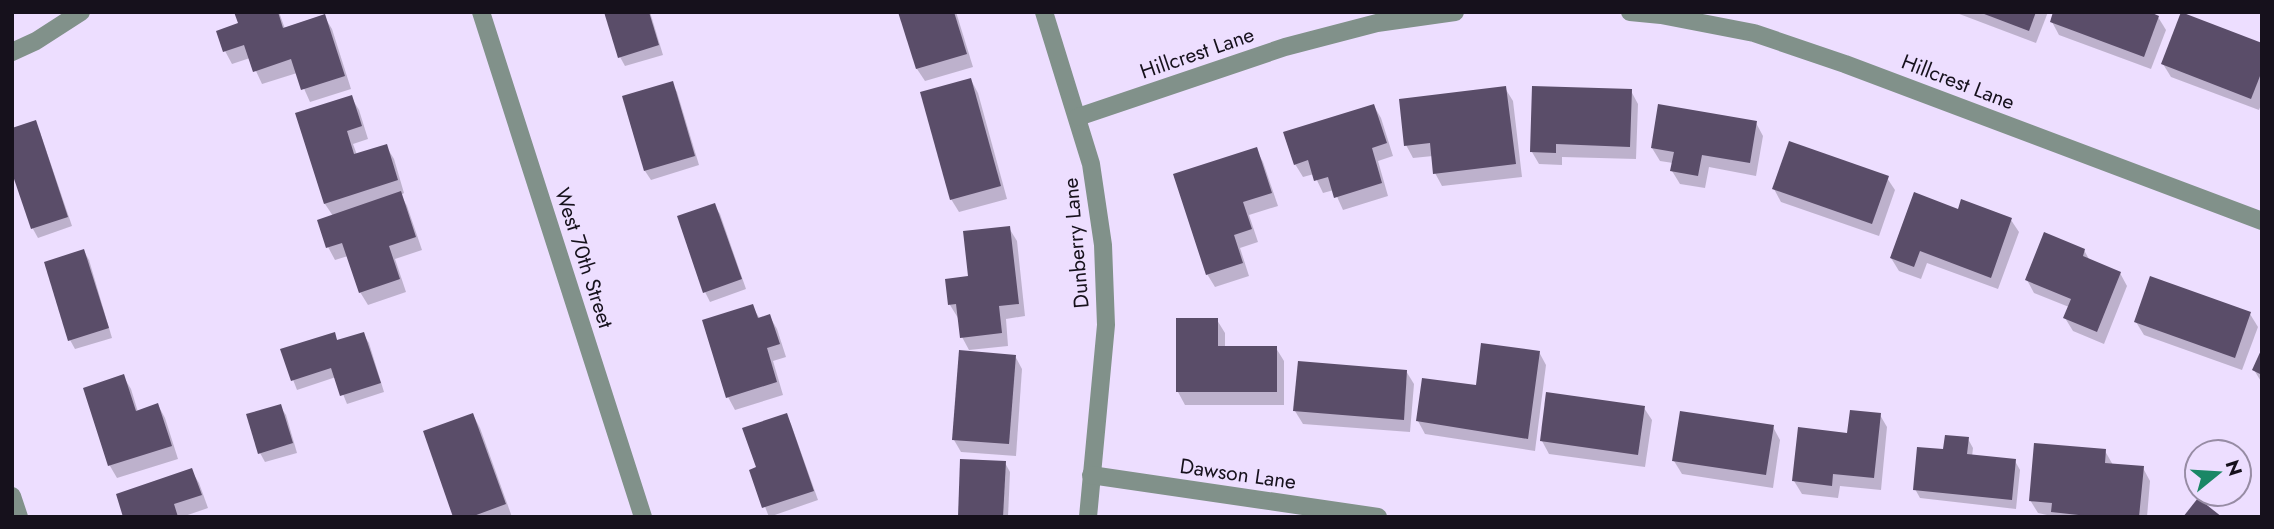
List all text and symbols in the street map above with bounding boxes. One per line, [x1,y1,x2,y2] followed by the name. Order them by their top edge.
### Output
[1136,19,1258,87] street label: Hillcrest Lane
[1897,47,2019,117] street label: Hillcrest Lane
[1055,176,1097,310] street label: Dunberry Lane
[547,184,621,332] street label: West 70th Street
[2183,438,2253,508] north arrow
[1178,451,1298,497] street label: Dawson Lane
[2219,457,2249,479] text: N

